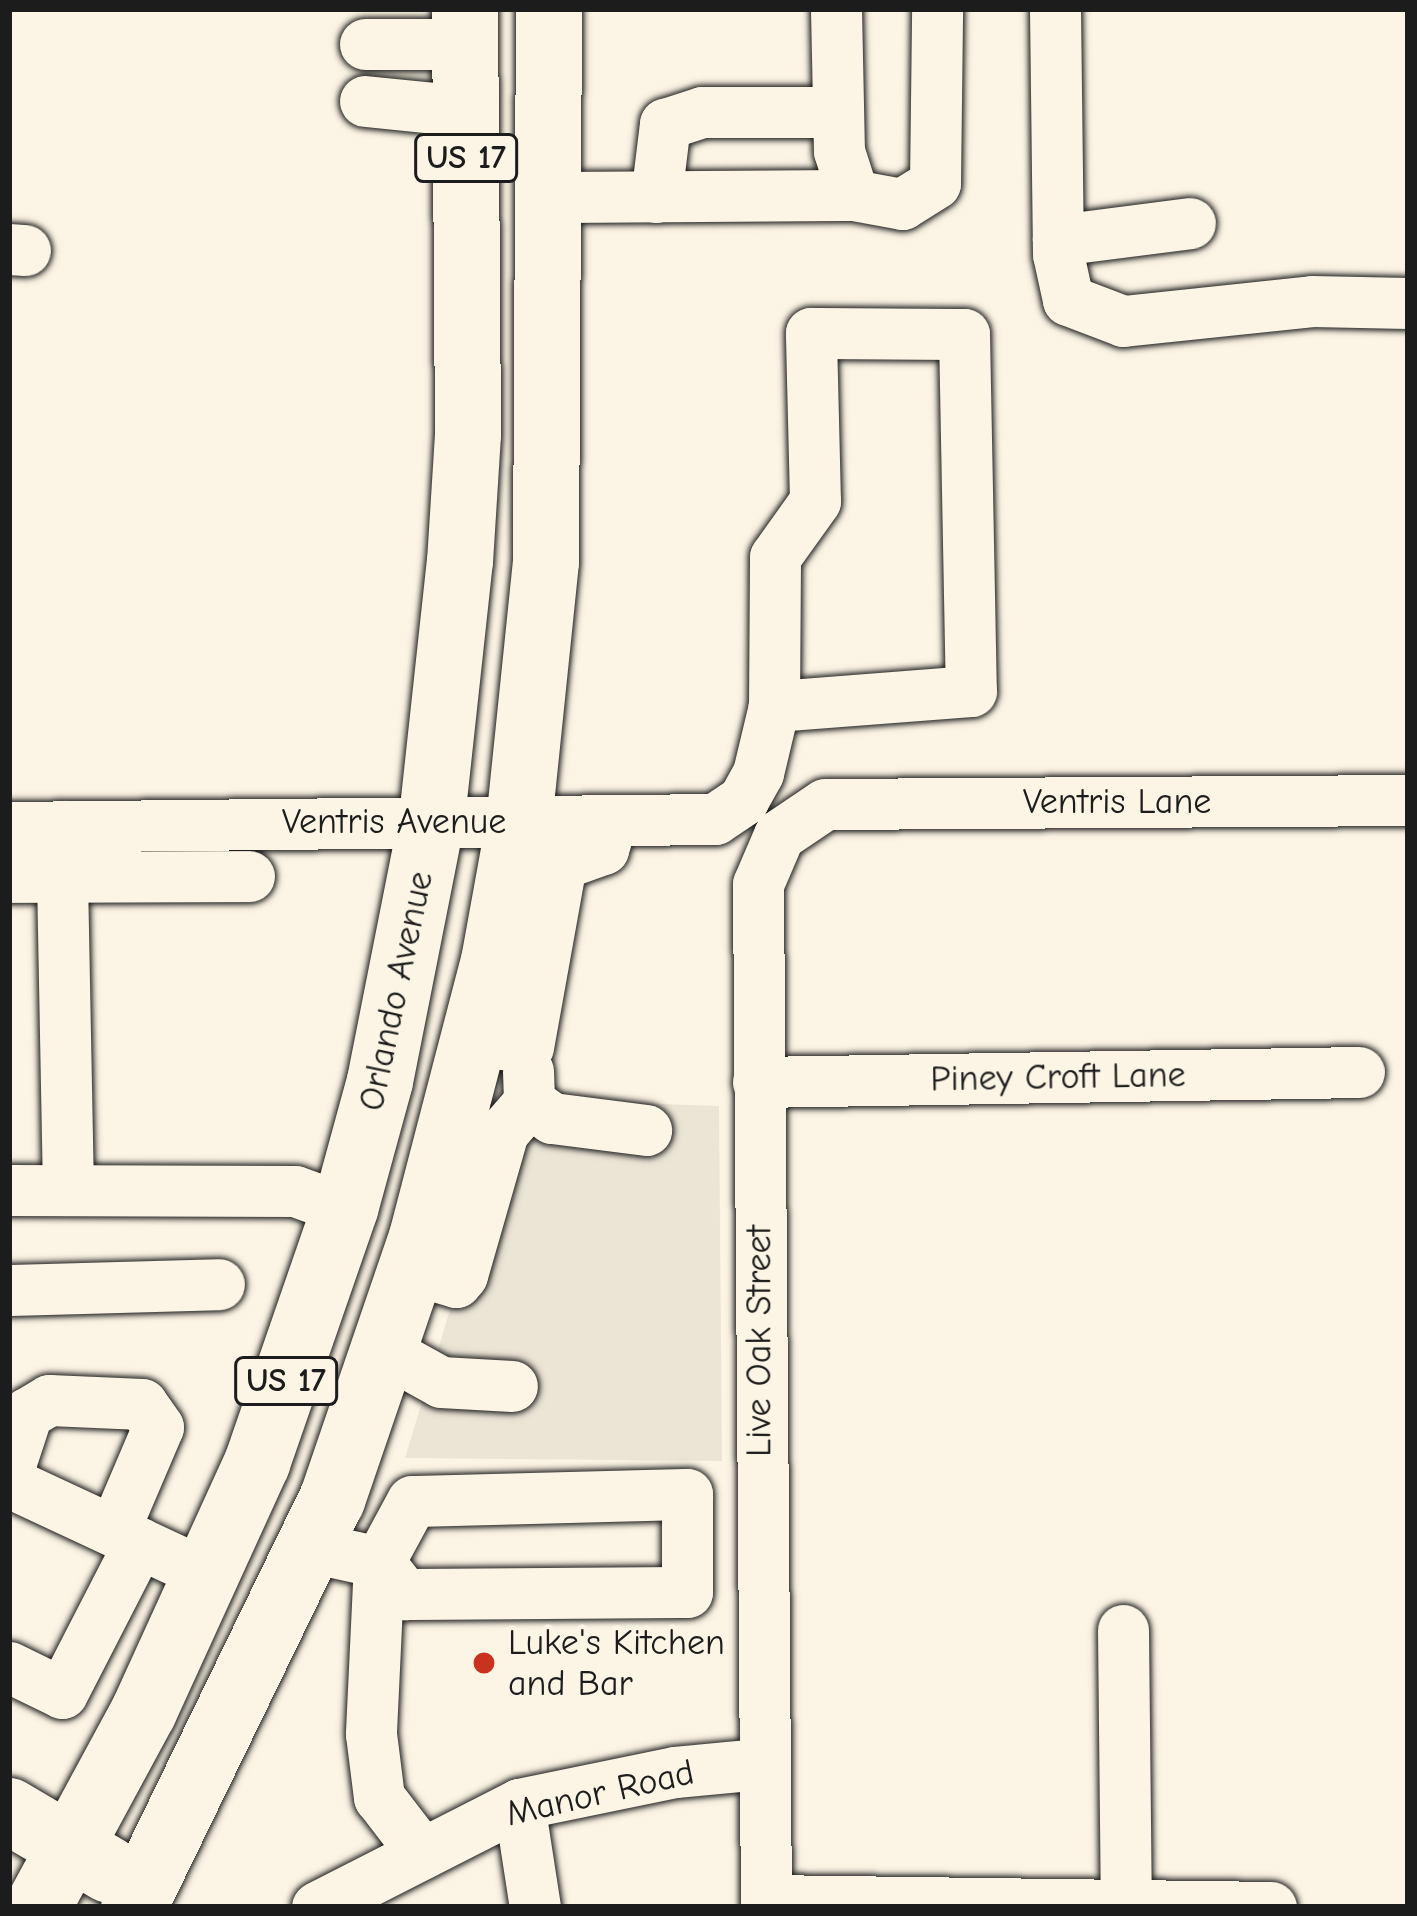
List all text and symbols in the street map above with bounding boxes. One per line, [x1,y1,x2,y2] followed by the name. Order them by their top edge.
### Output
[412,131,520,185] road number: US 17
[1023,780,1211,824] street label: Ventris Lane
[282,800,506,844] street label: Ventris Avenue
[350,867,442,1115] street label: Orlando Avenue
[930,1053,1186,1101] street label: Piney Croft Lane
[737,1225,781,1457] street label: Live Oak Street
[232,1354,340,1408] road number: US 17
[508,1620,725,1705] place label: Luke's Kitchen and Bar
[471,1650,497,1676] marker: Luke's Kitchen and Bar
[502,1750,698,1836] street label: Manor Road

